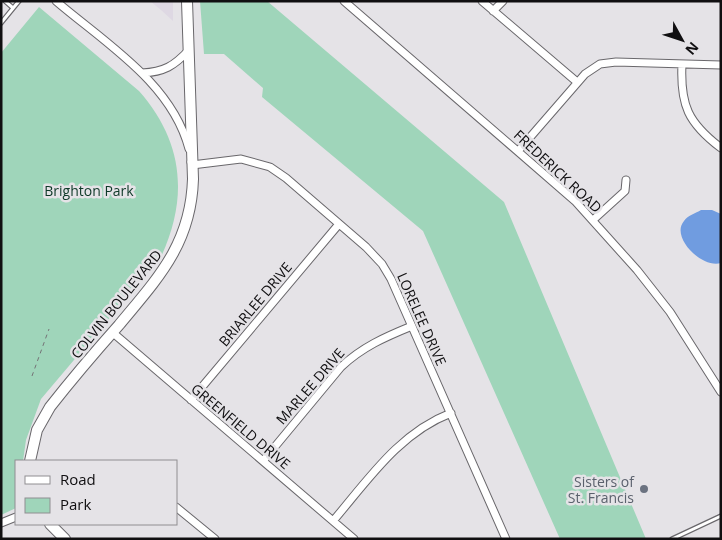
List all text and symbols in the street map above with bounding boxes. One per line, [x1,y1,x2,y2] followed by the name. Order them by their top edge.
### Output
[657,15,707,65] north arrow
[681,38,703,59] text: N
[510,125,606,217] street label: FREDERICK ROAD
[44,181,134,200] park label: Brighton Park
[66,246,166,362] street label: COLVIN BOULEVARD
[214,258,296,350] street label: BRIARLEE DRIVE
[393,269,451,369] street label: LORELEE DRIVE
[272,344,348,428] street label: MARLEE DRIVE
[187,379,295,473] street label: GREENFIELD DRIVE
[15,460,178,525] legend
[60,469,96,489] text: Road
[568,472,635,507] place label: Sisters of St. Francis
[638,483,650,495] marker: Sisters of St. Francis
[60,494,91,514] text: Park

